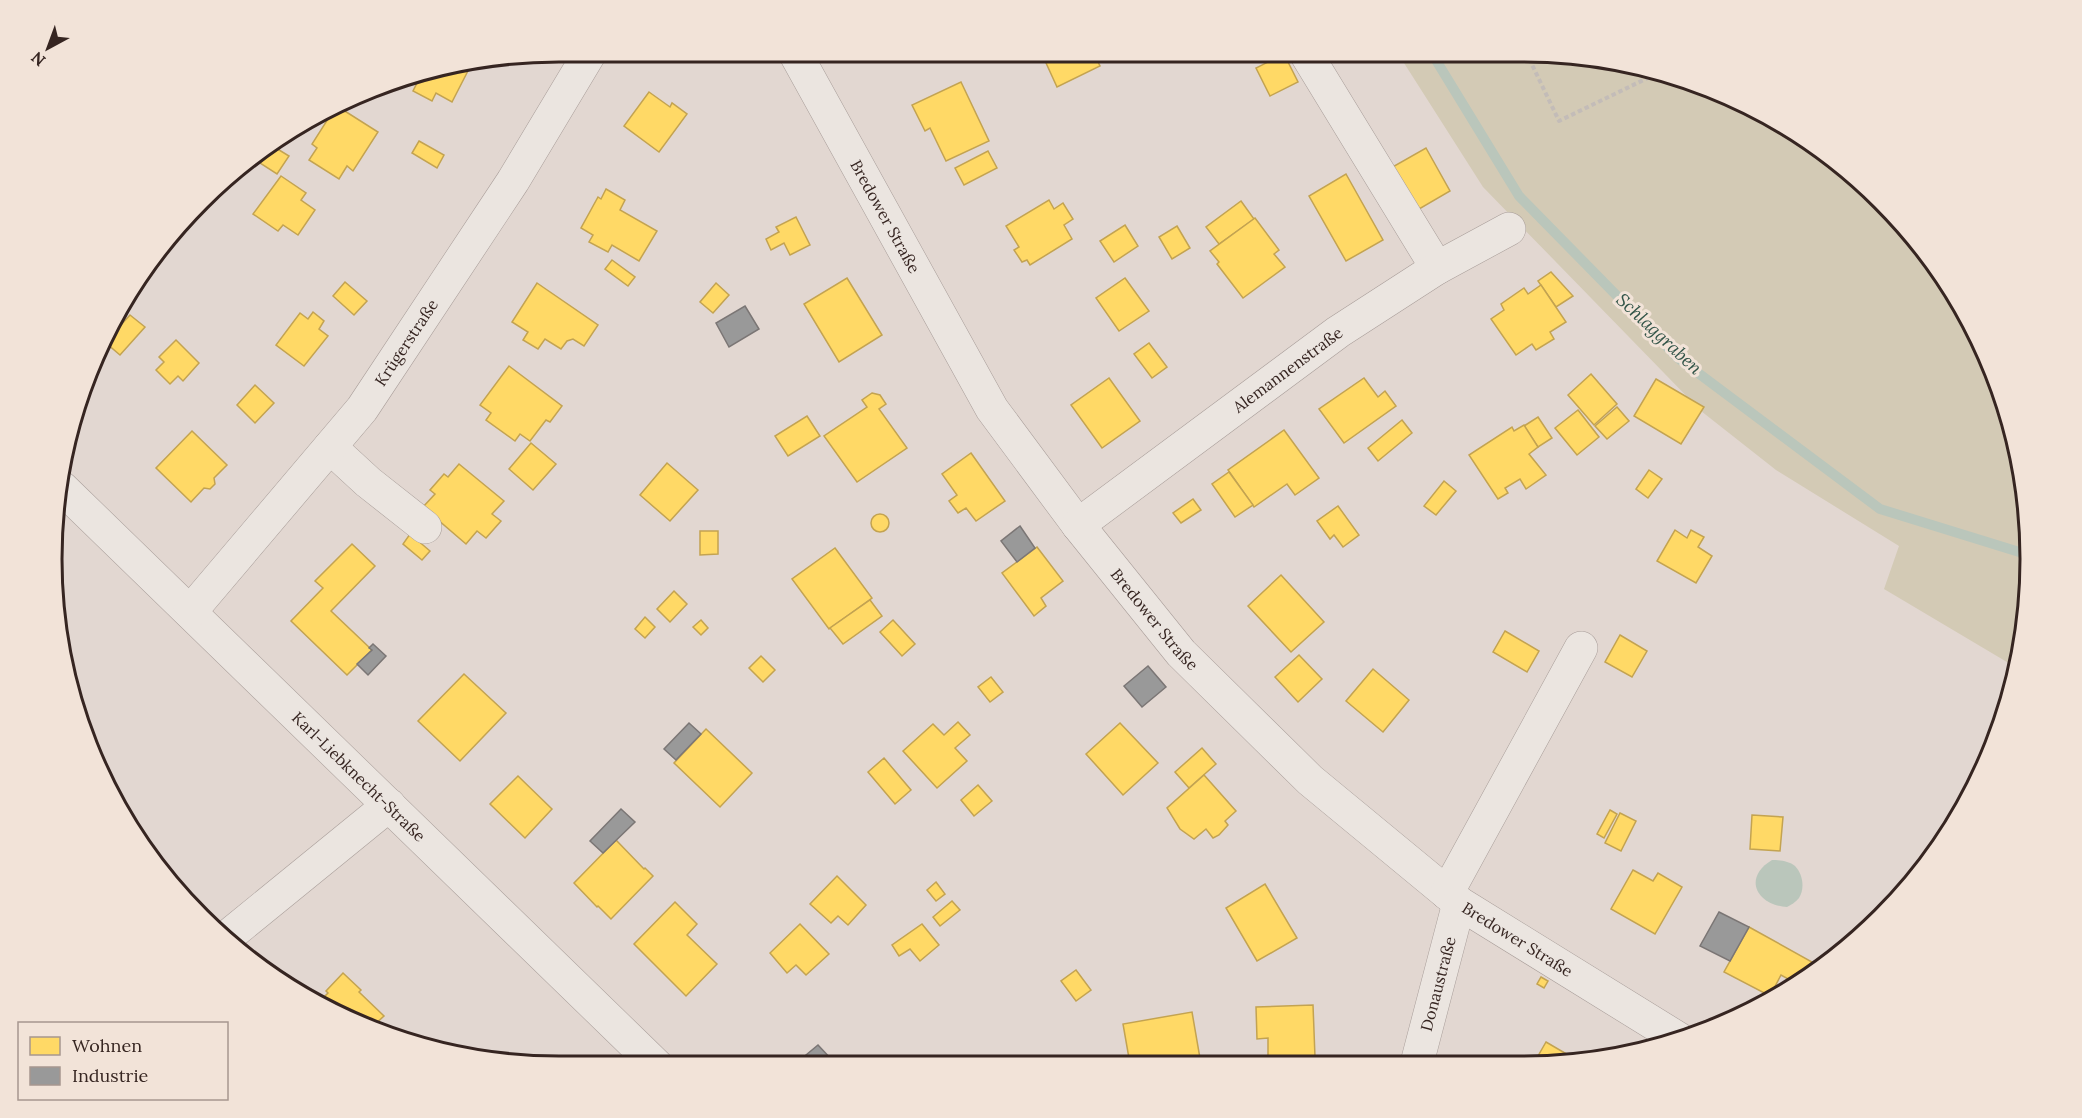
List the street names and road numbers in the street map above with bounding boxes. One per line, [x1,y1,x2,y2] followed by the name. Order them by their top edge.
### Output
[846,156,925,277] street label: Bredower Straße
[370,295,442,390] street label: Krügerstraße
[1228,322,1347,417] street label: Alemannenstraße
[1107,564,1203,675] street label: Bredower Straße
[288,707,430,846] street label: Karl-Liebknecht-Straße
[1459,898,1577,981] street label: Bredower Straße
[1416,934,1460,1033] street label: Donaustraße

